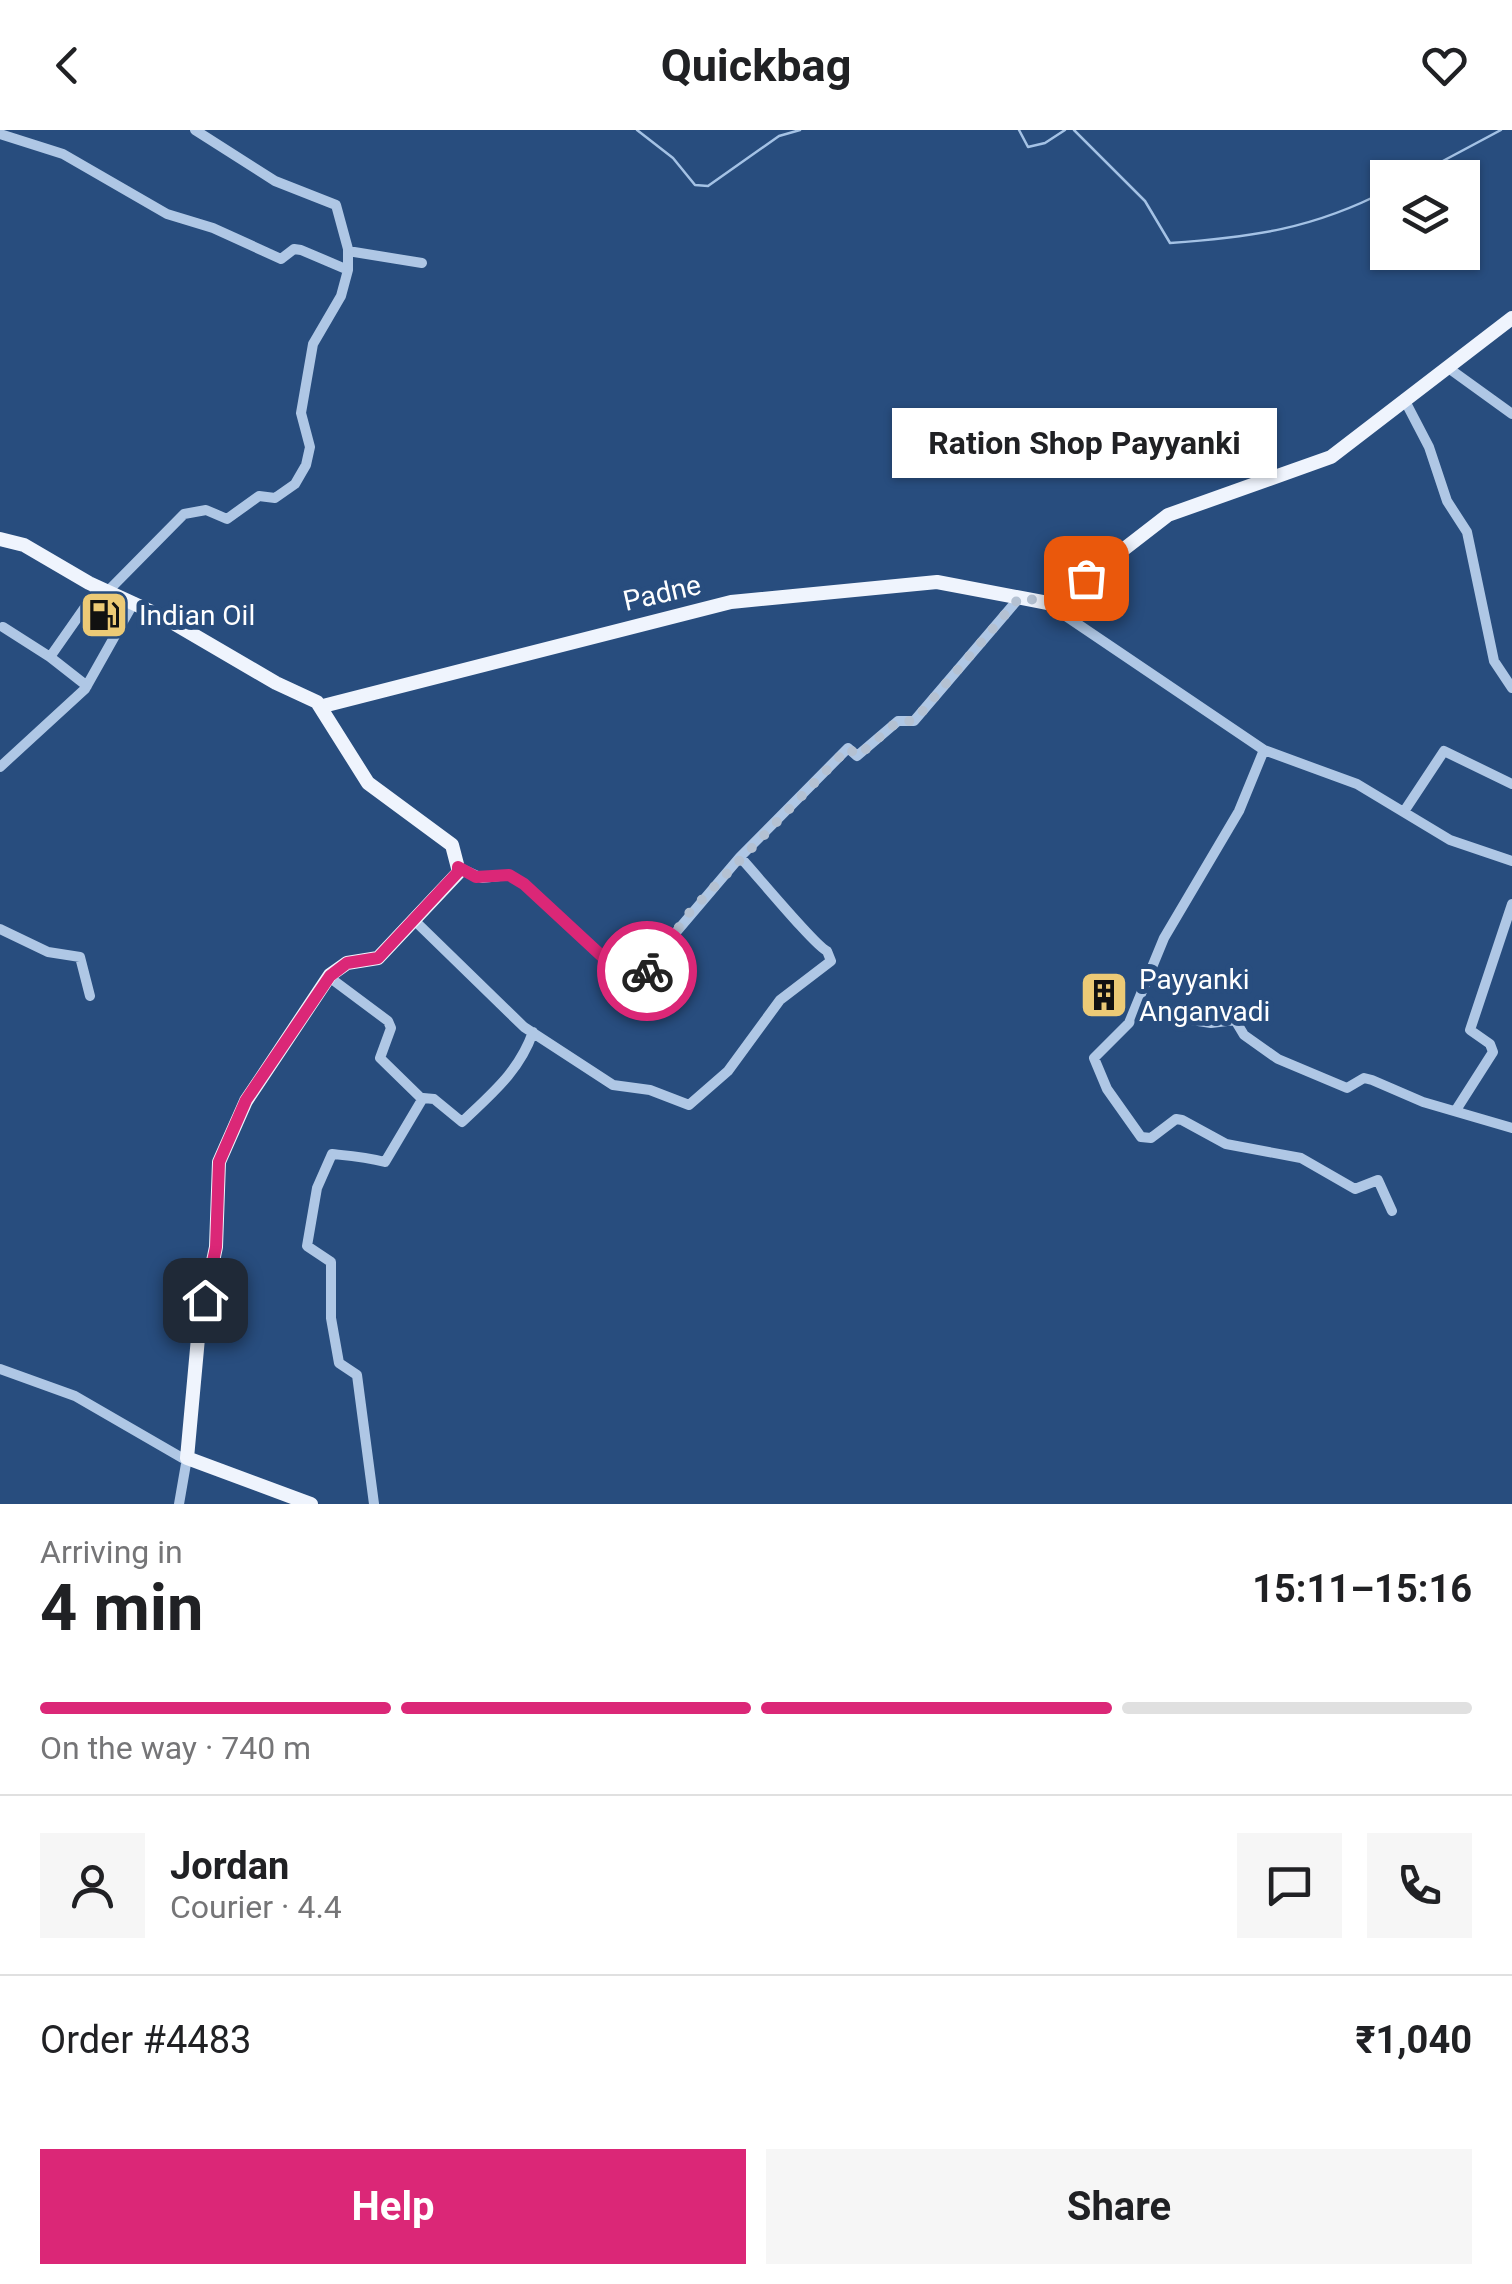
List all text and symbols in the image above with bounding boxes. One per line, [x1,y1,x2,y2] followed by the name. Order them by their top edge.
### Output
[40,38,95,93] icon: back
[1417,38,1472,93] icon: heart
[661,39,851,92] text: Quickbag
[1370,160,1480,270] map controls
[1370,160,1480,270] button: layers
[894,408,1278,478] callout: Ration Shop Payyanki
[928,424,1241,462] text: Ration Shop Payyanki
[1044,536,1129,621] pin
[1059,551,1114,606] icon: bag
[620,568,704,618] street label: Padne
[78,589,130,641] fuel station icon: Indian Oil
[139,599,255,632] place label: Indian Oil
[597,921,697,1021] courier
[620,944,675,999] icon: bike
[1139,963,1270,1028] place label: Payyanki Anganvadi
[1078,969,1130,1021] building icon: Payyanki Anganvadi
[163,1258,248,1343] pin
[178,1273,233,1328] icon: home
[40,1533,183,1571] text: Arriving in
[1252,1567,1472,1611] text: 15:11–15:16
[40,1570,203,1646] text: 4 min
[40,1729,311,1767] text: On the way · 740 m
[40,1833,145,1938] button: person
[1237,1833,1342,1938] button: chat
[1367,1833,1472,1938] button: phone
[170,1844,289,1888] text: Jordan
[170,1888,342,1926] text: Courier · 4.4
[40,2018,251,2062] text: Order #4483
[1355,2018,1472,2062] text: ₹1,040
[40,2149,746,2264] button: Help
[766,2149,1472,2264] button: Share

